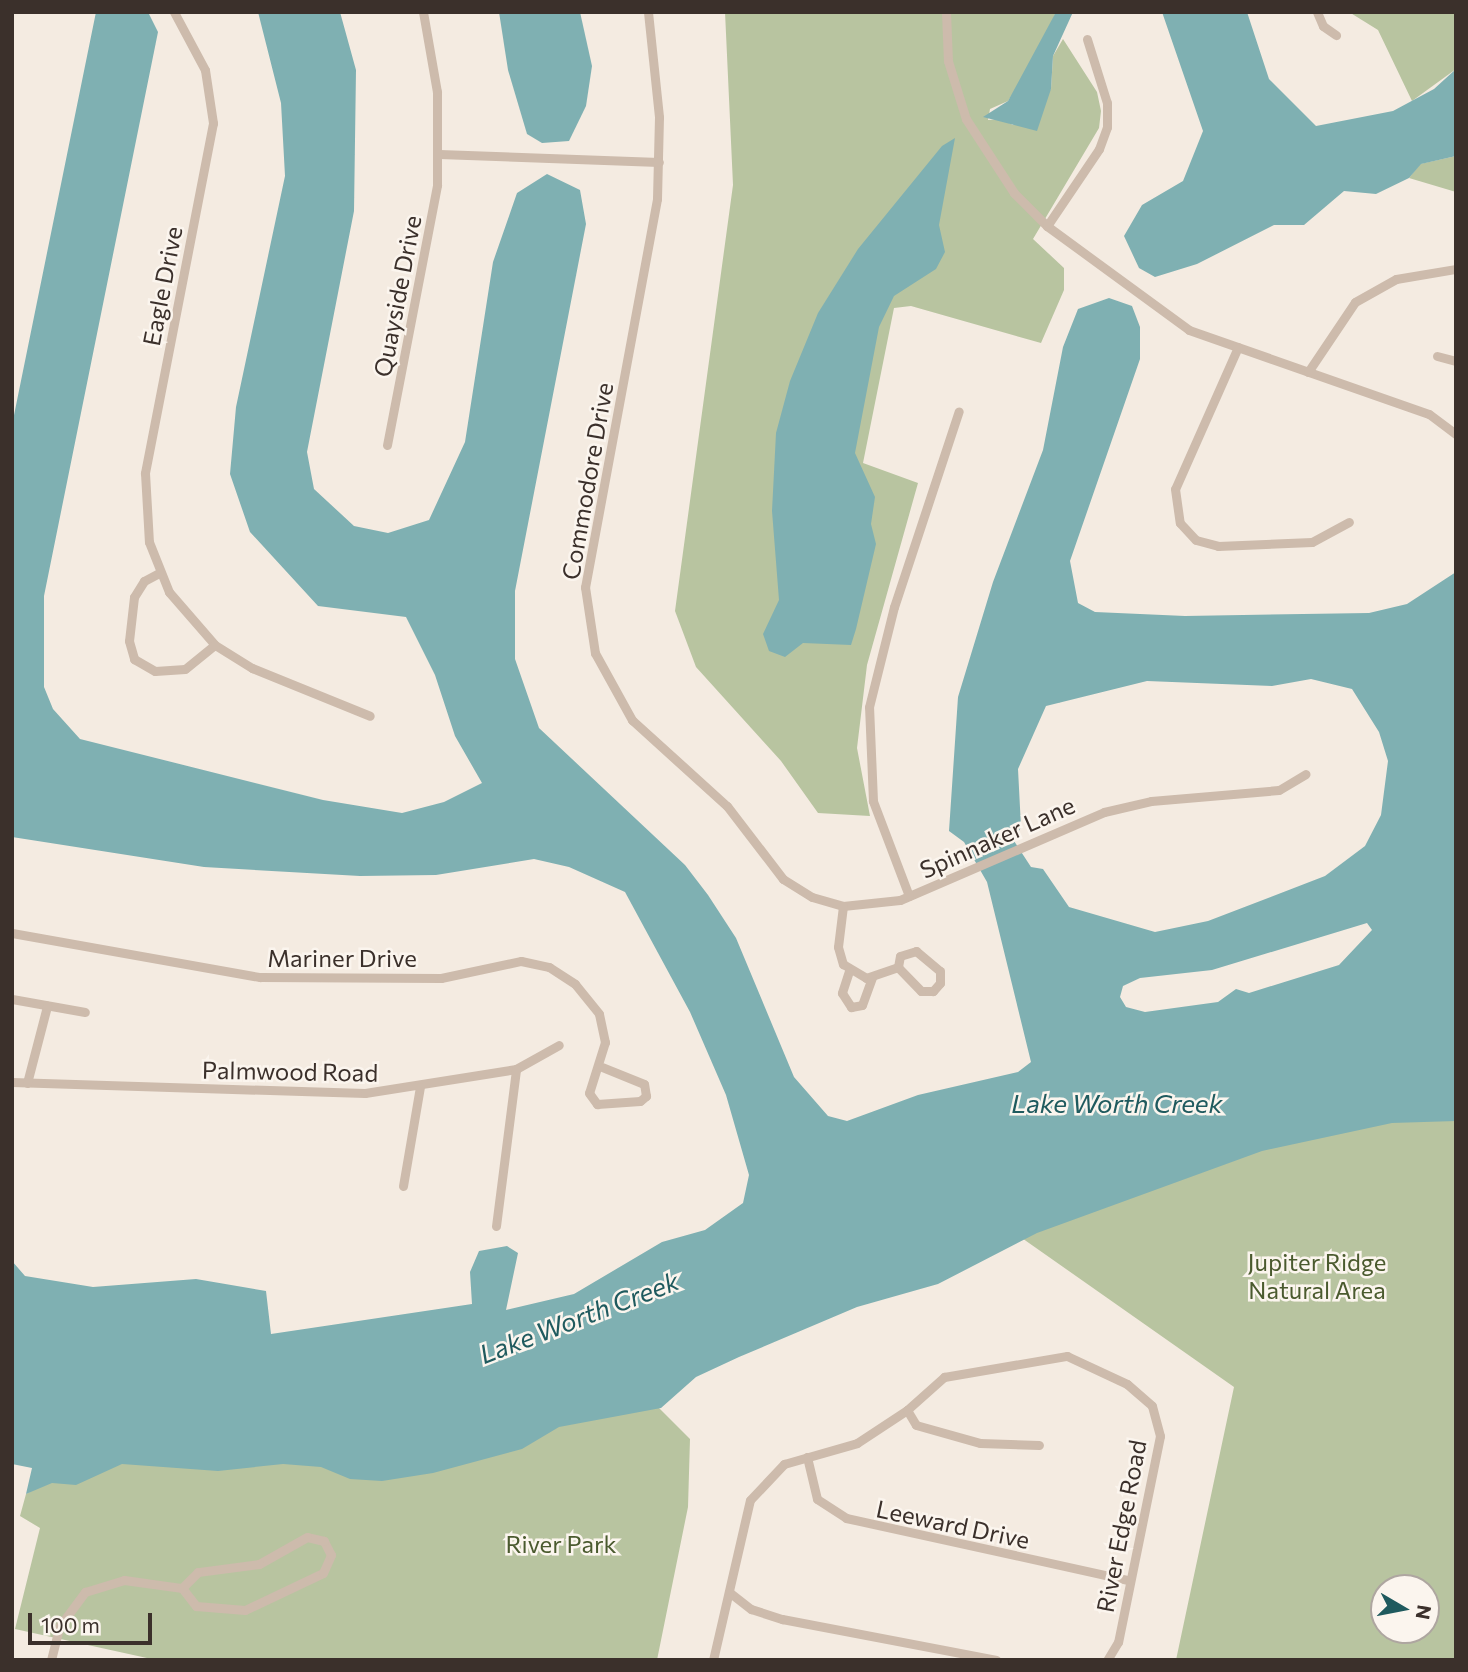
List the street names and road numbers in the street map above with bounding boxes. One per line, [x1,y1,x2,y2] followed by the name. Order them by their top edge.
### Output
[367,213,427,379] street label: Quayside Drive
[136,224,188,348] street label: Eagle Drive
[555,380,619,582] street label: Commodore Drive
[915,790,1079,884] street label: Spinnaker Lane
[267,944,417,972] street label: Mariner Drive
[202,1055,378,1087] street label: Palmwood Road
[1090,1437,1152,1615] street label: River Edge Road
[874,1494,1032,1554] street label: Leeward Drive

